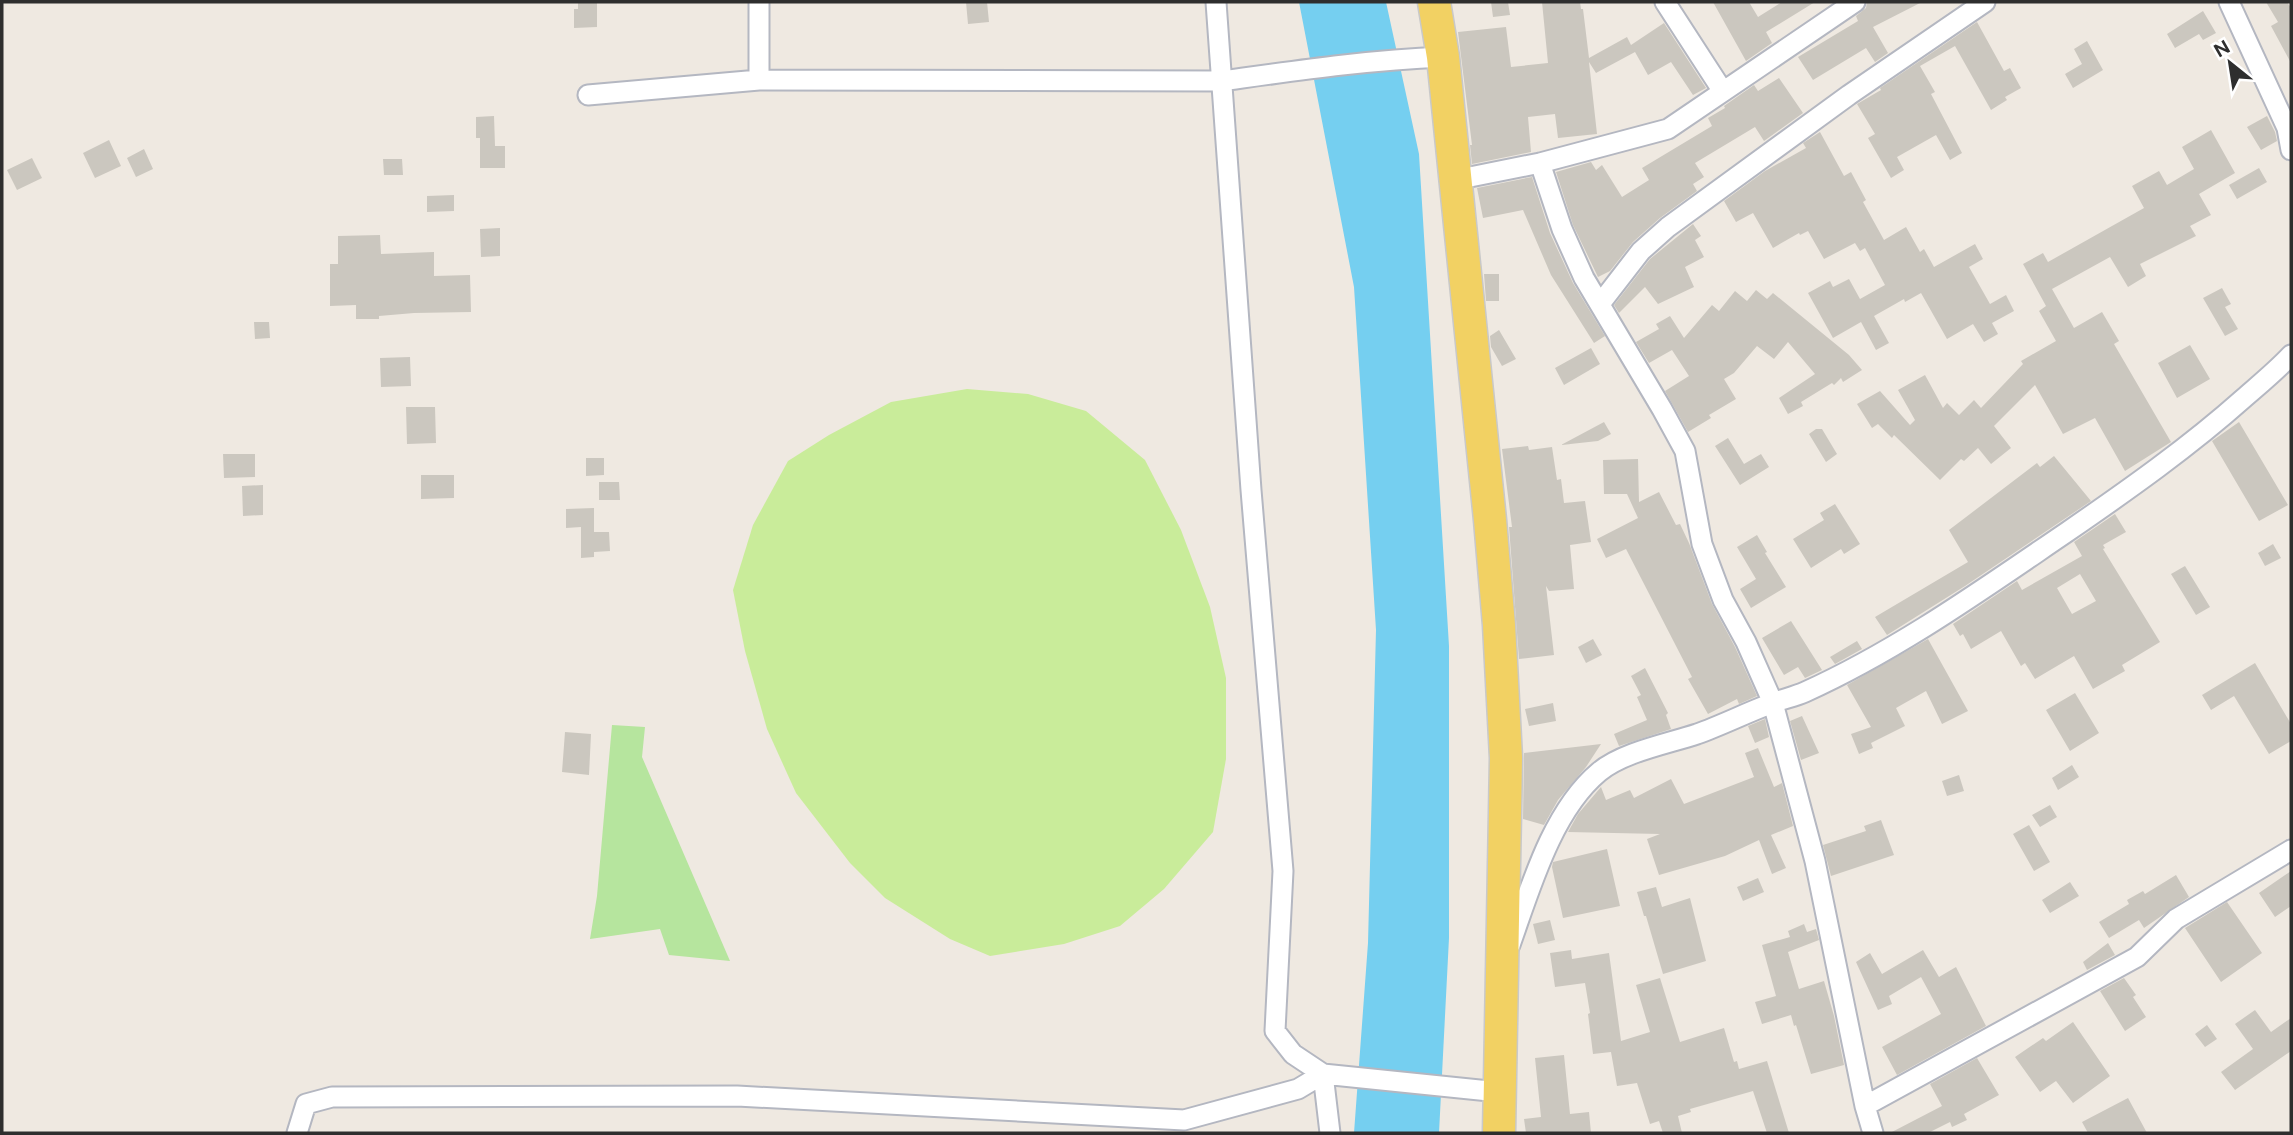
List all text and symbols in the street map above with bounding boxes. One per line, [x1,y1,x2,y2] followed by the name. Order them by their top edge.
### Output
[2195,28,2265,98] north arrow
[2210,35,2234,62] text: N

